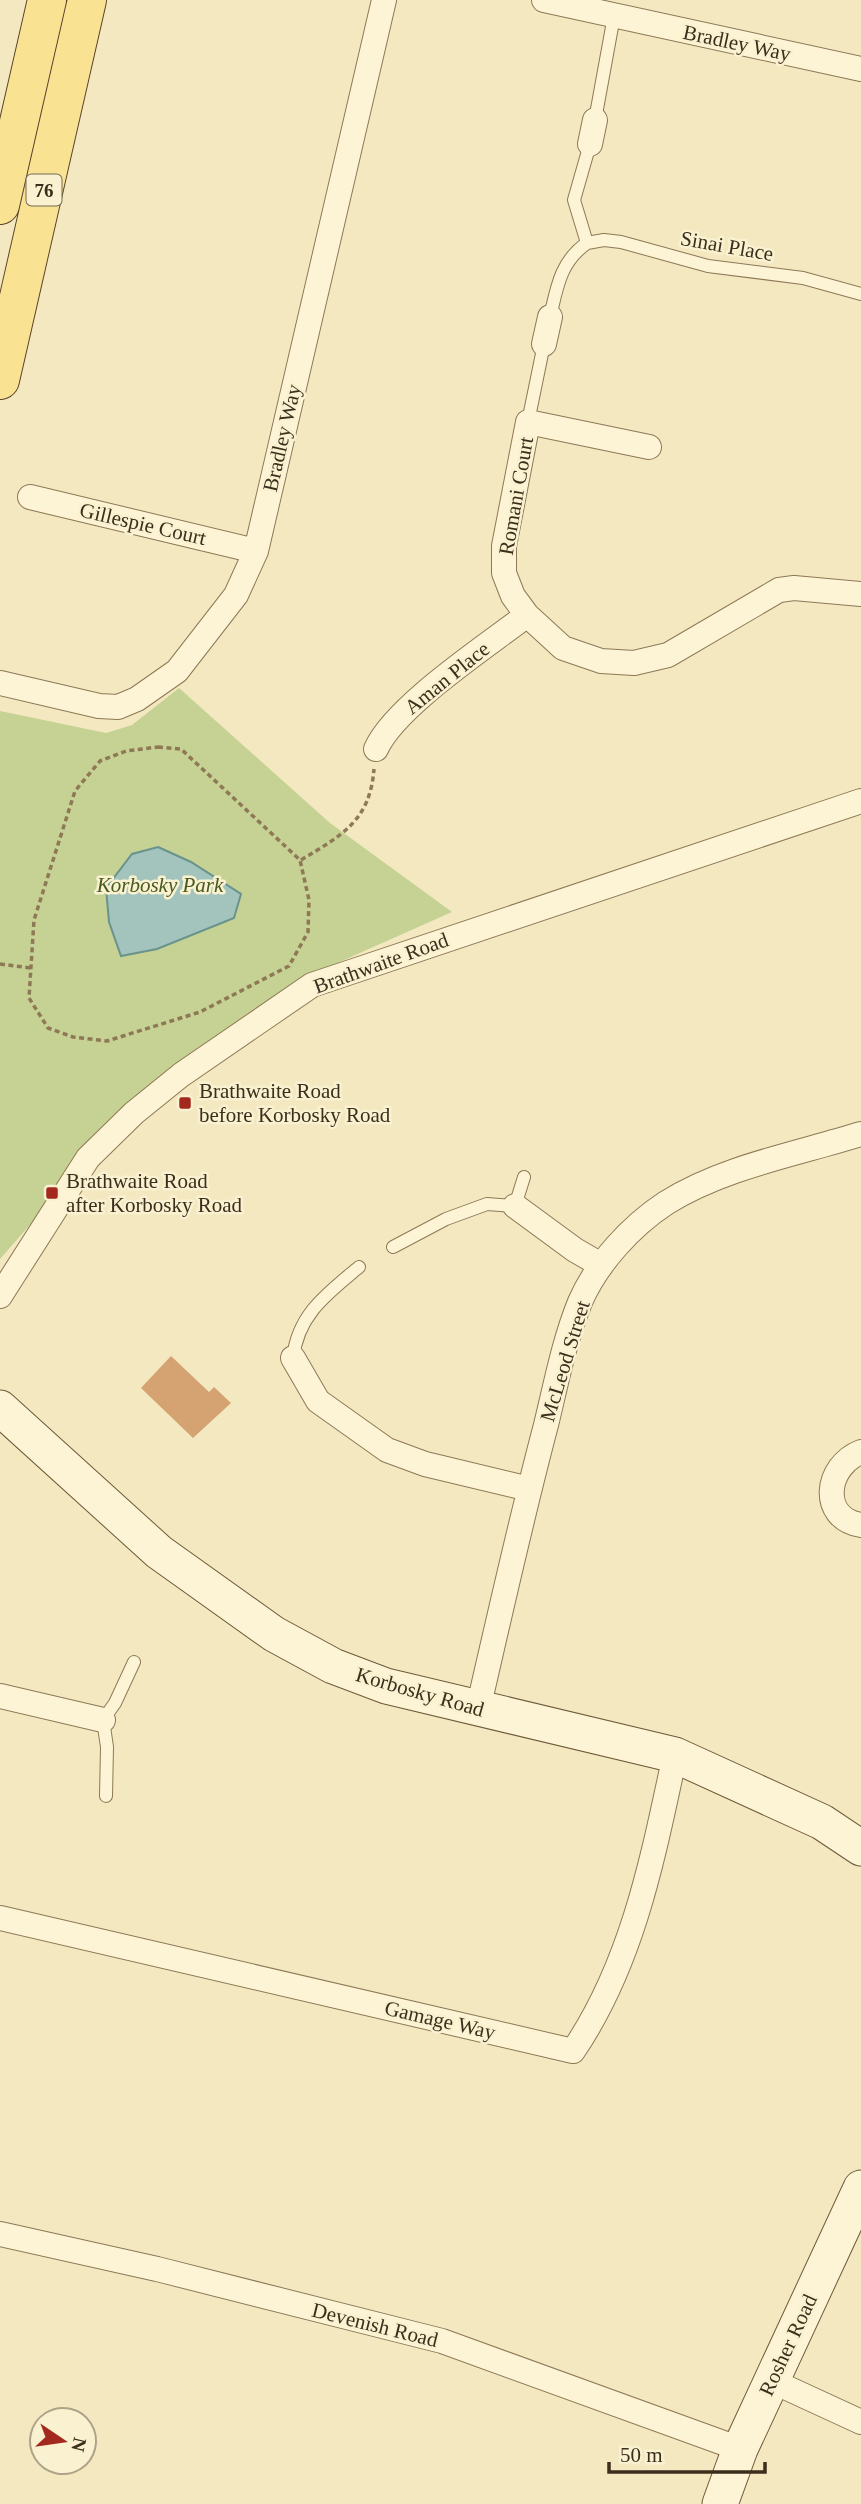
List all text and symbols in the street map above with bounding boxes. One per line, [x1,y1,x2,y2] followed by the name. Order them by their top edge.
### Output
[681,20,793,66] street label: Bradley Way
[26,174,61,206] road number: 76
[679,226,775,266] street label: Sinai Place
[258,382,306,494] street label: Bradley Way
[494,435,538,557] street label: Romani Court
[77,498,209,550] street label: Gillespie Court
[400,637,494,719] street label: Aman Place
[96,873,224,897] park label: Korbosky Park
[310,927,452,999] street label: Brathwaite Road
[199,1079,391,1127] place label: Brathwaite Road before Korbosky Road
[177,1095,193,1111] marker: Brathwaite Road before Korbosky Road
[66,1169,243,1217] place label: Brathwaite Road after Korbosky Road
[44,1185,60,1201] marker: Brathwaite Road after Korbosky Road
[535,1297,595,1424] street label: McLeod Street
[353,1662,487,1722] street label: Korbosky Road
[382,1996,498,2044] street label: Gamage Way
[754,2290,822,2400] street label: Rosher Road
[310,2298,441,2352] street label: Devenish Road
[28,2406,98,2476] north arrow
[609,2430,765,2474] scale bar
[67,2436,91,2454] text: N
[620,2443,663,2467] text: 50 m

